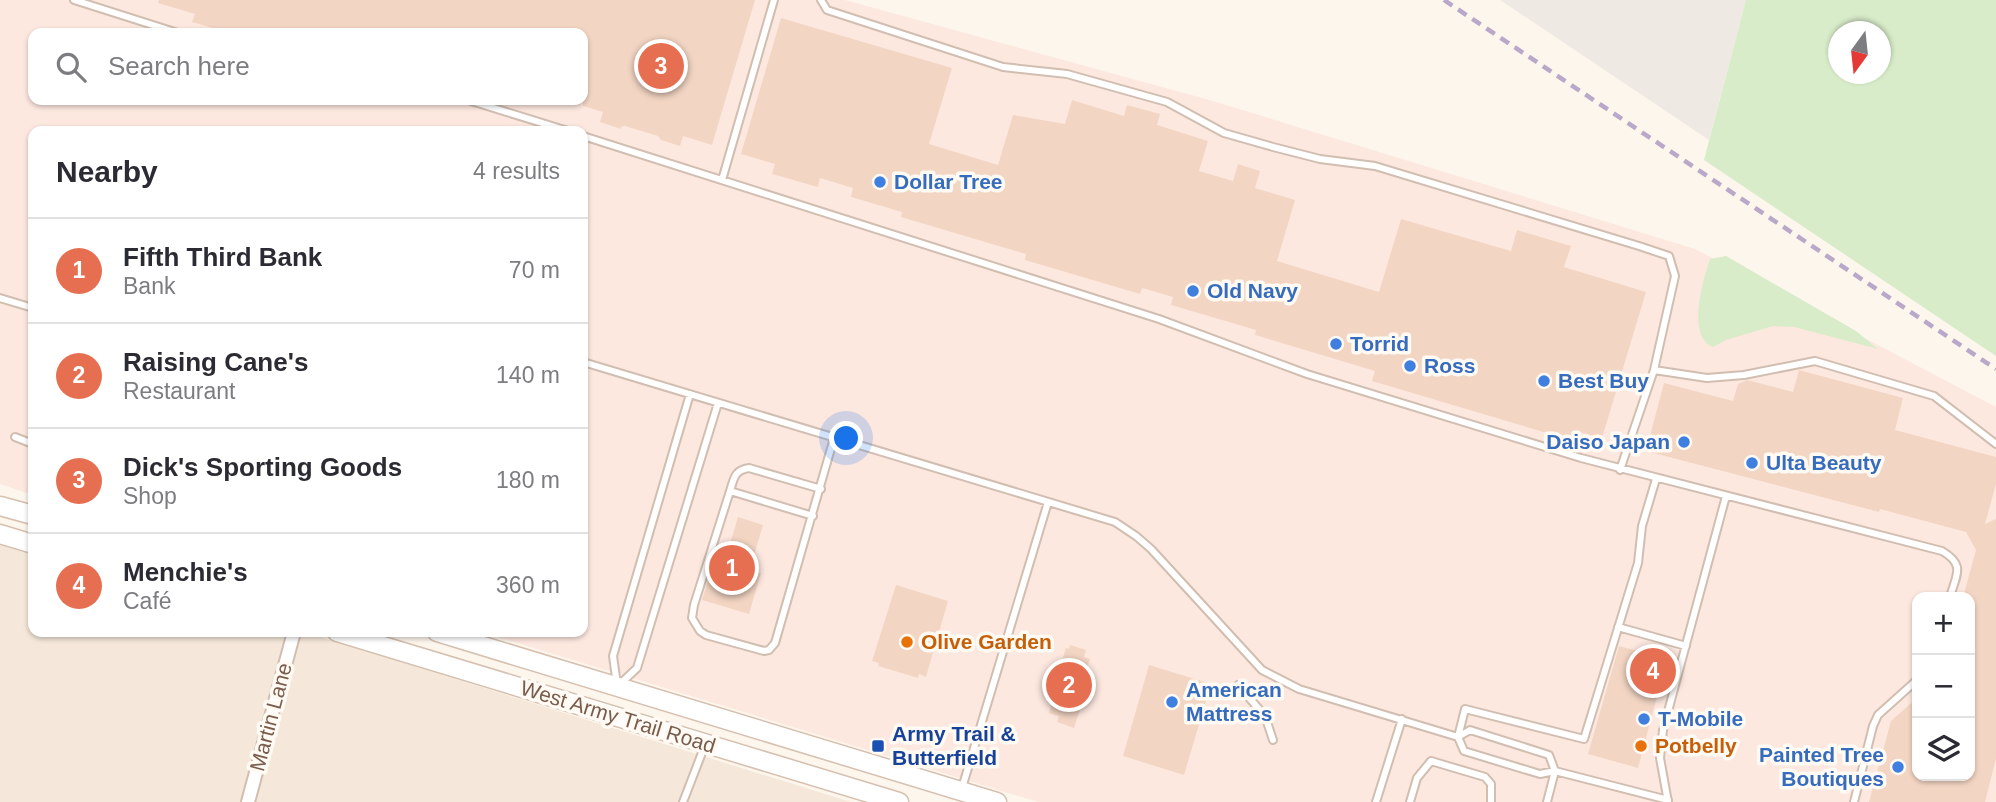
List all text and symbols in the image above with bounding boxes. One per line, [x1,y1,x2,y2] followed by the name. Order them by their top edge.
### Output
[1828,21,1891,84] north arrow
[28,28,588,105] search box
[638,40,684,92] pin: 3
[52,48,90,86] icon: search
[108,51,250,81] text: Search here
[56,155,158,188] text: Nearby
[473,158,560,184] text: 4 results
[894,170,1003,193] place label: Dollar Tree
[872,174,888,190] marker: Dollar Tree
[123,242,322,272] text: Fifth Third Bank
[73,257,85,283] text: 1
[509,257,560,283] text: 70 m
[123,273,175,299] text: Bank
[1207,279,1298,302] place label: Old Navy
[1185,283,1201,299] marker: Old Navy
[1350,332,1409,355] place label: Torrid
[1328,336,1344,352] marker: Torrid
[123,347,308,377] text: Raising Cane's
[1424,354,1475,377] place label: Ross
[1402,358,1418,374] marker: Ross
[73,362,85,388] text: 2
[496,362,560,388] text: 140 m
[1558,369,1649,392] place label: Best Buy
[1536,373,1552,389] marker: Best Buy
[123,378,236,404] text: Restaurant
[829,421,863,455] your location
[1546,430,1670,453] place label: Daiso Japan
[1676,434,1692,450] marker: Daiso Japan
[1766,451,1882,474] place label: Ulta Beauty
[123,452,402,482] text: Dick's Sporting Goods
[1744,455,1760,471] marker: Ulta Beauty
[73,467,85,493] text: 3
[496,467,560,493] text: 180 m
[123,483,177,509] text: Shop
[709,542,755,594] pin: 1
[123,557,248,587] text: Menchie's
[73,572,85,598] text: 4
[496,572,560,598] text: 360 m
[123,588,172,614] text: Café
[1912,592,1975,781] map controls
[1912,592,1975,655] button: +
[921,630,1052,653] place label: Olive Garden
[899,634,915,650] marker: Olive Garden
[1630,645,1676,697] pin: 4
[1912,655,1975,718] button: −
[1046,659,1092,711] pin: 2
[245,660,296,773] street label: Martin Lane
[518,676,718,757] street label: West Army Trail Road
[1186,678,1282,725] place label: American Mattress
[1164,694,1180,710] marker: American Mattress
[1658,707,1743,730] place label: T-Mobile
[1636,711,1652,727] marker: T-Mobile
[1912,718,1975,781] button: layers
[892,722,1016,769] place label: Army Trail & Butterfield
[1655,734,1737,757] place label: Potbelly
[870,738,886,754] marker: Army Trail & Butterfield
[1633,738,1649,754] marker: Potbelly
[1759,743,1884,790] place label: Painted Tree Boutiques
[1890,759,1906,775] marker: Painted Tree Boutiques

